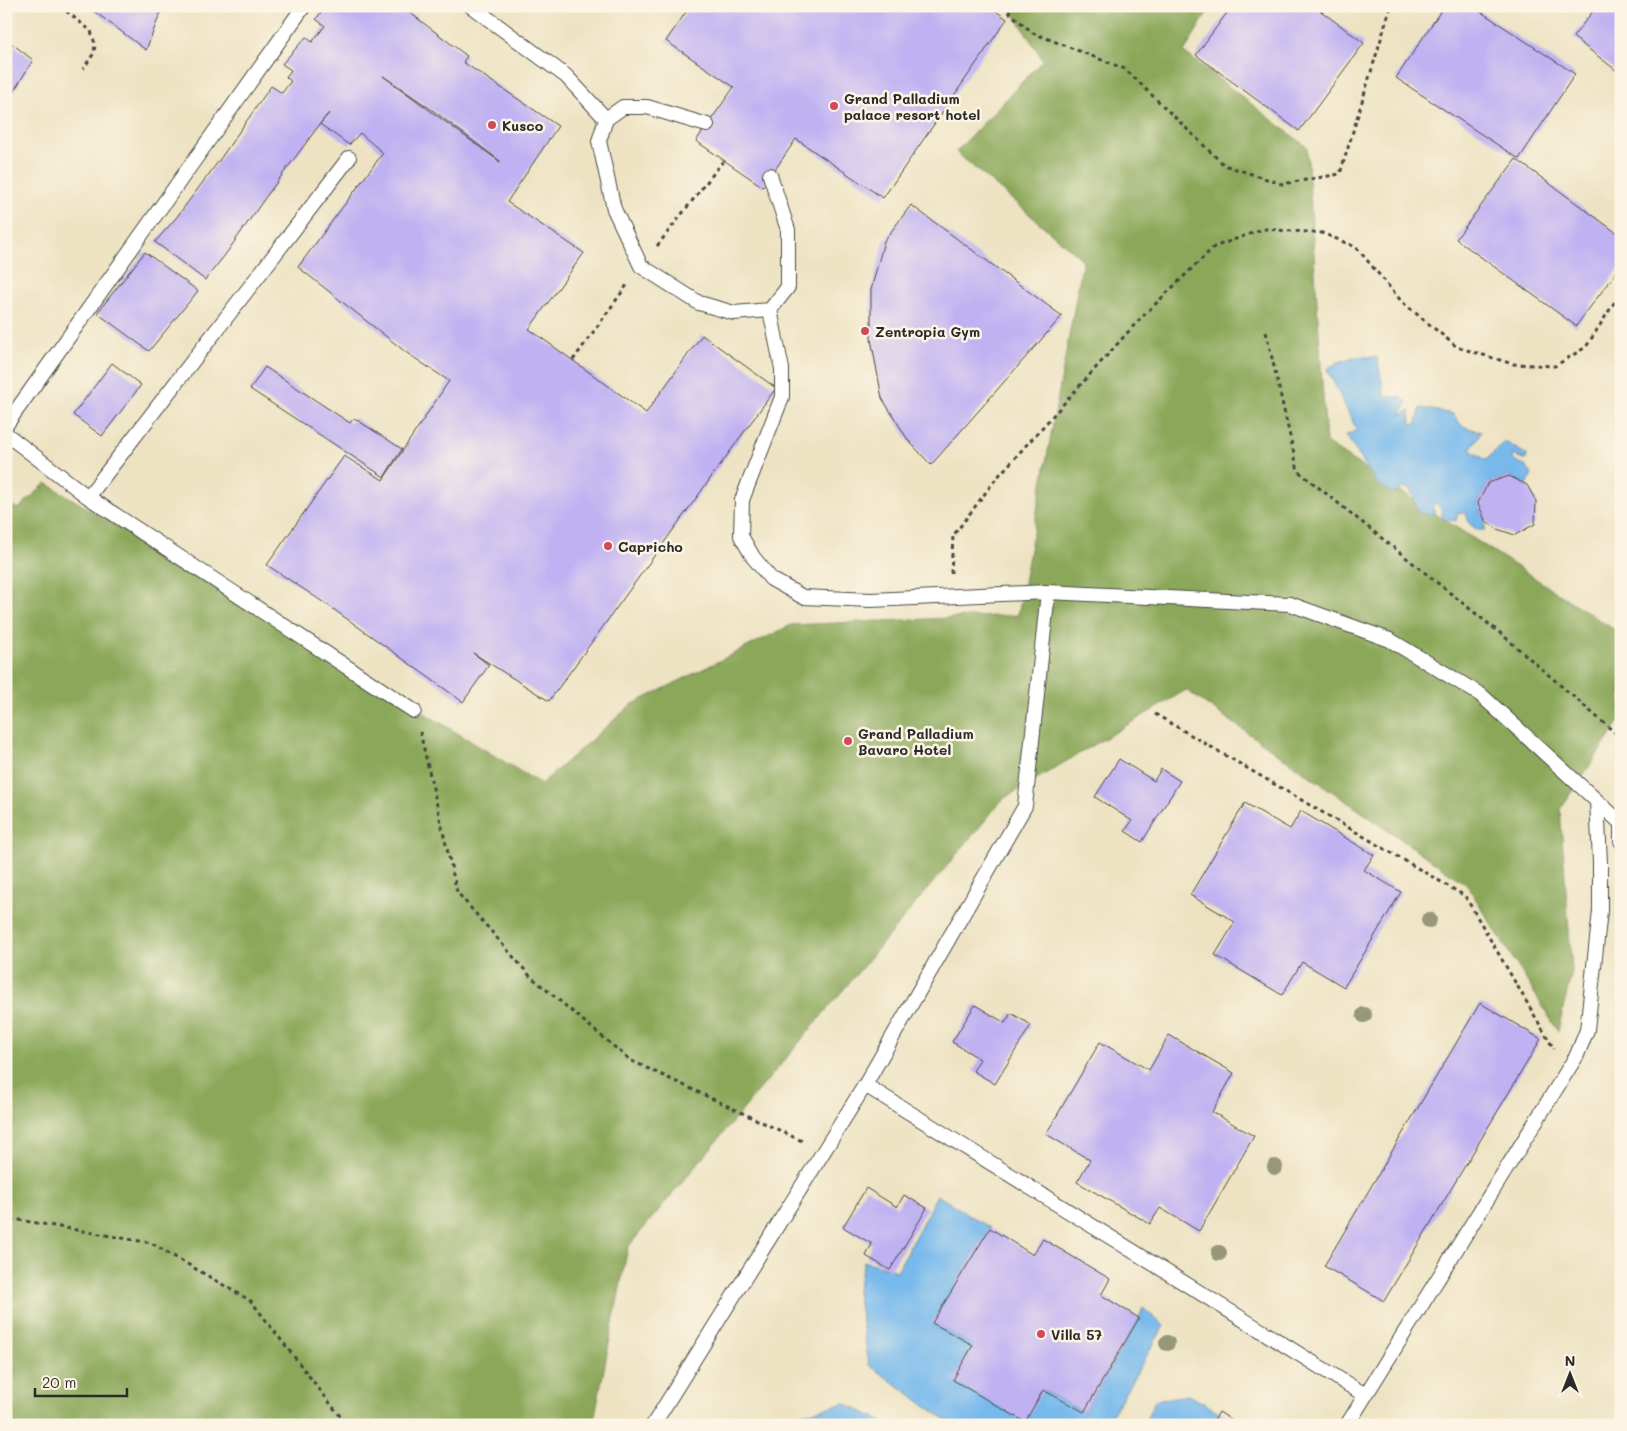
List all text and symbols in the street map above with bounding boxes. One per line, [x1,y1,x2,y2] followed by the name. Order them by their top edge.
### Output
[844,89,980,124] place label: Grand Palladium palace resort hotel
[828,100,840,112] marker: Grand Palladium palace resort hotel
[502,116,544,135] place label: Kusco
[486,119,498,131] marker: Kusco
[875,322,980,341] place label: Zentropia Gym
[859,325,871,337] marker: Zentropia Gym
[618,537,683,556] place label: Capricho
[602,540,614,552] marker: Capricho
[858,724,974,759] place label: Grand Palladium Bavaro Hotel
[842,735,854,747] marker: Grand Palladium Bavaro Hotel
[1051,1325,1102,1344] place label: Villa 57
[1035,1328,1047,1340] marker: Villa 57
[1544,1348,1594,1398] north arrow
[1565,1351,1575,1370] text: N
[35,1366,128,1398] scale bar
[42,1372,76,1392] text: 20 m

